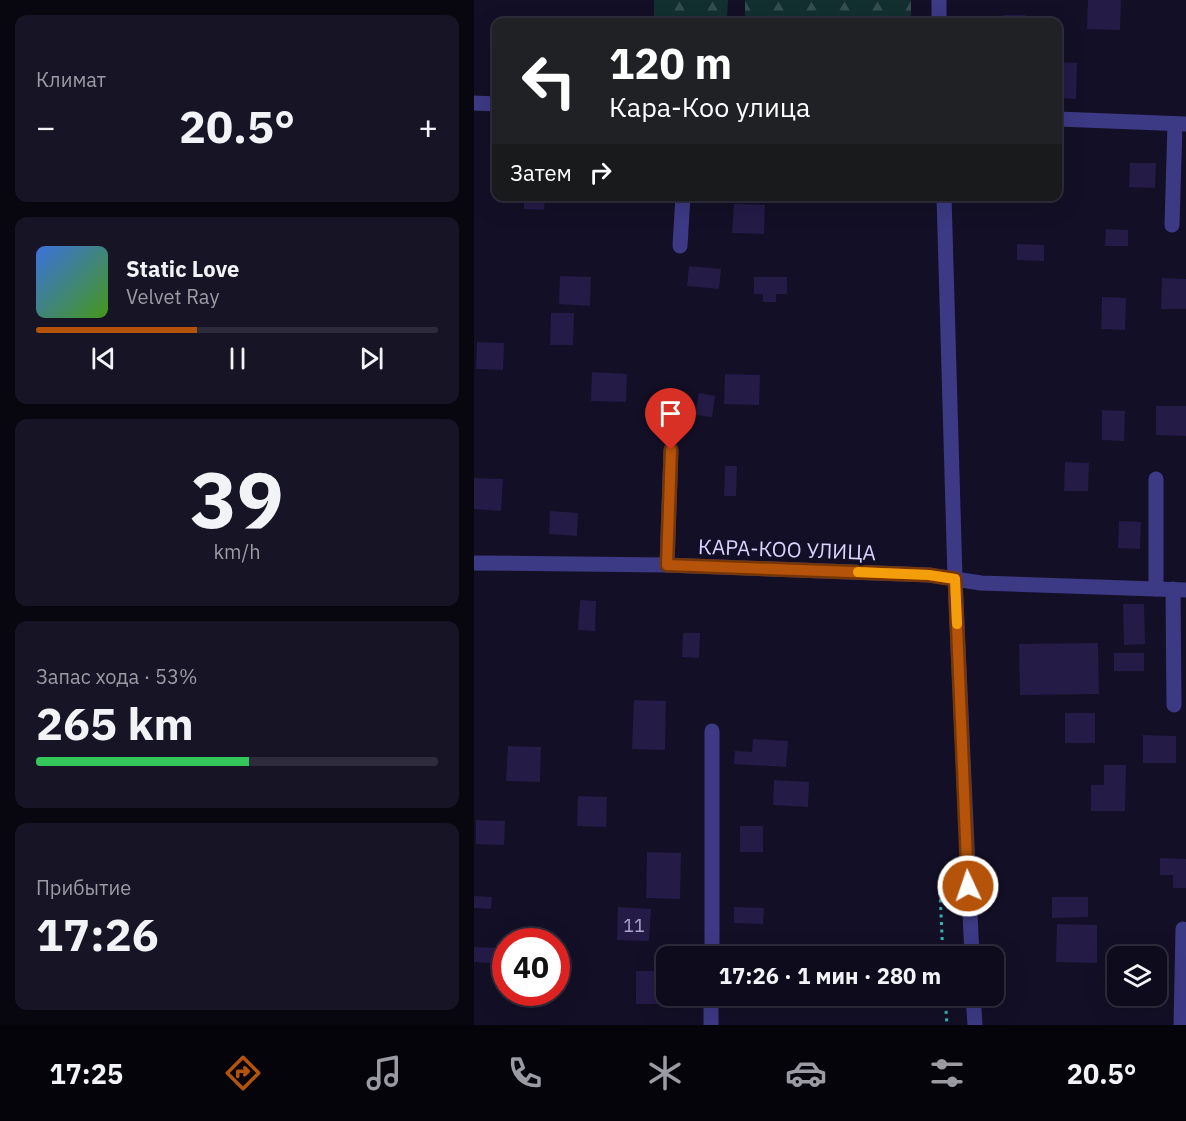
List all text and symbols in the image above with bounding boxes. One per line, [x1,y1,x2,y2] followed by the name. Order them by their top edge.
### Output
[609,36,732,91] text: 120 m
[510,42,588,120] icon: left
[36,66,106,93] text: Климат
[609,89,810,124] text: Кара-Коо улица
[179,97,295,155] text: 20.5°
[36,105,56,148] text: −
[418,105,438,148] text: +
[584,156,617,189] icon: right
[510,158,572,187] text: Затем
[126,254,239,283] text: Static Love
[126,283,219,310] text: Velvet Ray
[87,342,120,375] icon: previous
[221,342,254,375] icon: pause
[355,342,388,375] icon: next
[645,388,696,450] pin
[654,397,687,430] icon: arrive
[190,448,284,549] text: 39
[698,532,876,566] street label: КАРА-КОО УЛИЦА
[213,538,261,565] text: km/h
[36,663,198,690] text: Запас хода · 53%
[36,694,194,752] text: 265 km
[936,854,1000,918] position arrow
[36,874,131,901] text: Прибытие
[36,905,159,963] text: 17:26
[623,914,645,937] house number: 11
[492,928,570,1006] speed limit sign: 40
[1107,946,1167,1006] map controls
[1107,946,1167,1006] button: layers
[719,961,941,990] text: 17:26 · 1 мин · 280 m
[222,1052,264,1094] icon: directions
[363,1052,405,1094] icon: music
[504,1052,546,1094] icon: phone
[644,1052,686,1094] icon: climate
[785,1052,827,1094] icon: car
[926,1052,968,1094] icon: filters
[49,1056,123,1091] text: 17:25
[1067,1056,1136,1091] text: 20.5°

